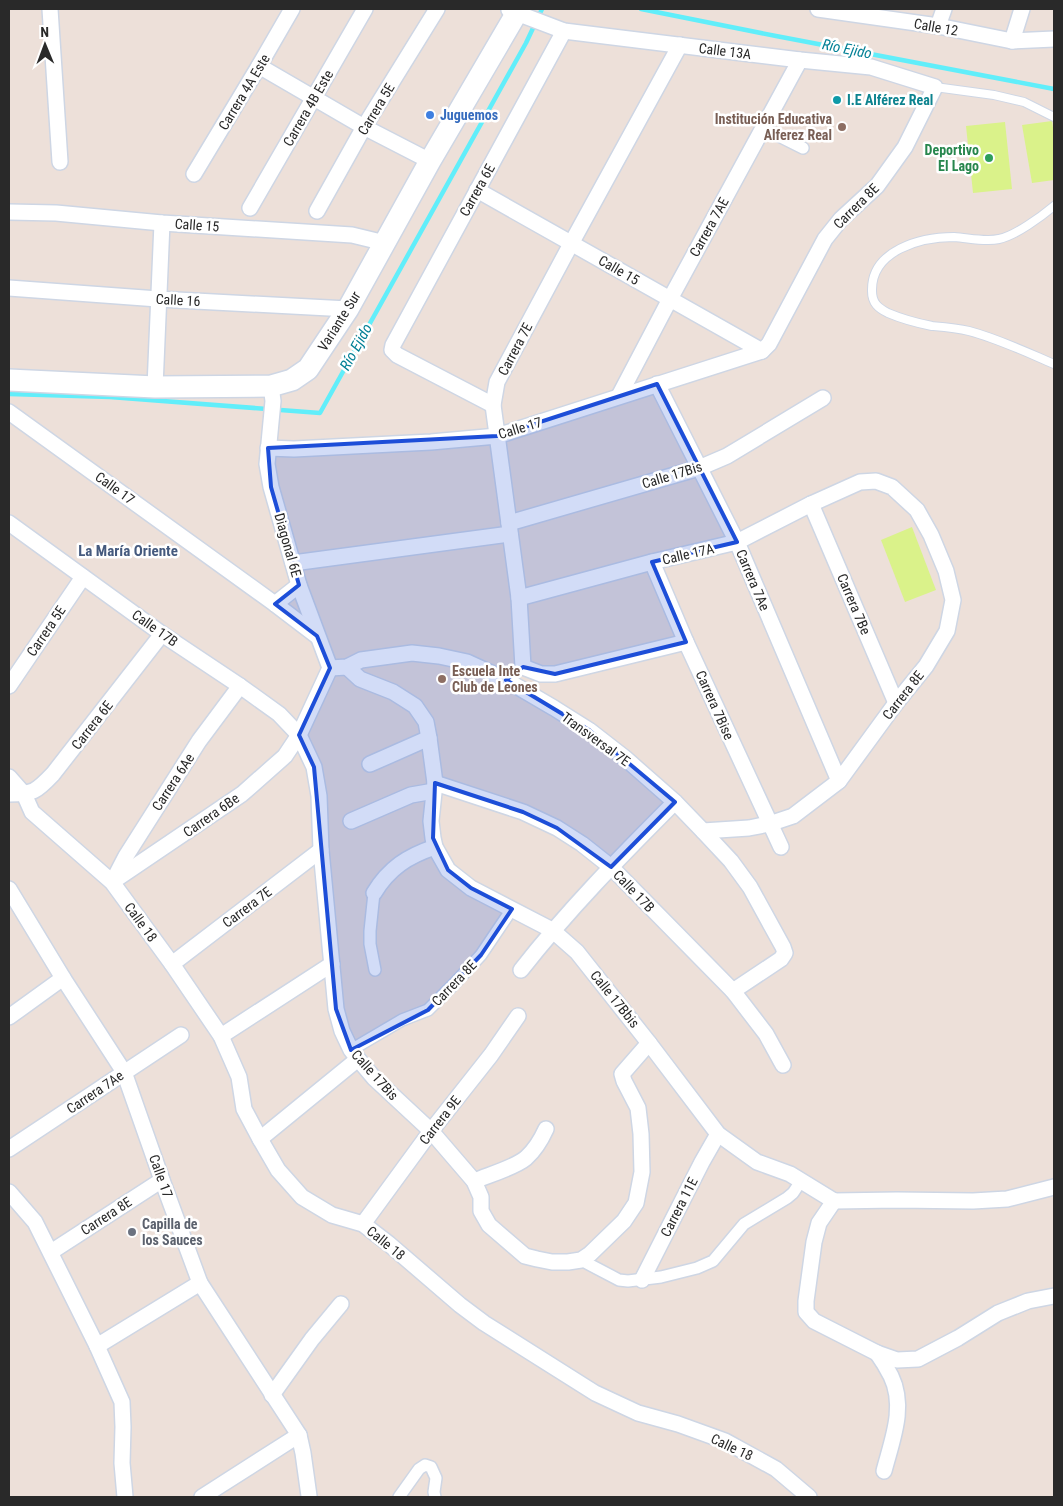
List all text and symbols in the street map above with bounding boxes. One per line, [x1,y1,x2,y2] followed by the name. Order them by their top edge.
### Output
[913,15,959,39] street label: Calle 12
[20,20,70,70] north arrow
[40,24,49,40] text: N
[821,35,873,63] water label: Río Ejido
[698,40,752,62] street label: Calle 13A
[215,51,273,133] street label: Carrera 4A Este
[280,67,336,149] street label: Carrera 4B Este
[354,80,398,138] street label: Carrera 5E
[847,92,933,108] place label: I.E Alférez Real
[831,94,843,106] marker: I.E Alférez Real
[440,107,498,123] place label: Juguemos
[424,109,436,121] marker: Juguemos
[715,111,832,143] place label: Institución Educativa Alferez Real
[836,121,848,133] marker: Institución Educativa Alferez Real
[925,142,979,174] place label: Deportivo El Lago
[983,152,995,164] marker: Deportivo El Lago
[456,161,498,219] street label: Carrera 6E
[830,180,882,232] street label: Carrera 8E
[686,194,732,260] street label: Carrera 7AE
[174,215,220,235] street label: Calle 15
[596,252,642,288] street label: Calle 15
[314,288,364,354] street label: Variante Sur
[155,291,201,309] street label: Calle 16
[494,320,536,378] street label: Carrera 7E
[336,321,376,373] water label: Río Ejido
[496,414,544,442] street label: Calle 17
[640,458,704,492] street label: Calle 17Bis
[92,468,138,508] street label: Calle 17
[271,511,305,579] street label: Diagonal 6E
[661,540,715,568] street label: Calle 17A
[78,542,178,560] district label: La María Oriente
[733,547,773,613] street label: Carrera 7Ae
[834,571,874,637] street label: Carrera 7Be
[23,603,69,659] street label: Carrera 5E
[129,606,181,650] street label: Calle 17B
[452,663,538,695] place label: Escuela Inte Club de Leones
[879,667,927,723] street label: Carrera 8E
[693,668,738,743] street label: Carrera 7Bise
[436,673,448,685] marker: Escuela Inte Club de Leones
[68,697,116,753] street label: Carrera 6E
[559,709,633,769] street label: Transversal 7E
[149,750,198,814] street label: Carrera 6Ae
[180,790,242,840] street label: Carrera 6Be
[610,867,658,915] street label: Calle 17B
[219,883,275,931] street label: Carrera 7E
[121,899,161,945] street label: Calle 18
[428,957,480,1009] street label: Carrera 8E
[587,967,643,1031] street label: Calle 17Bbis
[348,1047,402,1103] street label: Calle 17Bis
[64,1067,127,1117] street label: Carrera 7Ae
[416,1092,464,1148] street label: Carrera 9E
[146,1152,176,1200] street label: Calle 17
[657,1175,701,1239] street label: Carrera 11E
[78,1194,134,1238] street label: Carrera 8E
[142,1216,203,1248] place label: Capilla de los Sauces
[364,1223,408,1263] street label: Calle 18
[126,1226,138,1238] marker: Capilla de los Sauces
[708,1430,756,1464] street label: Calle 18

